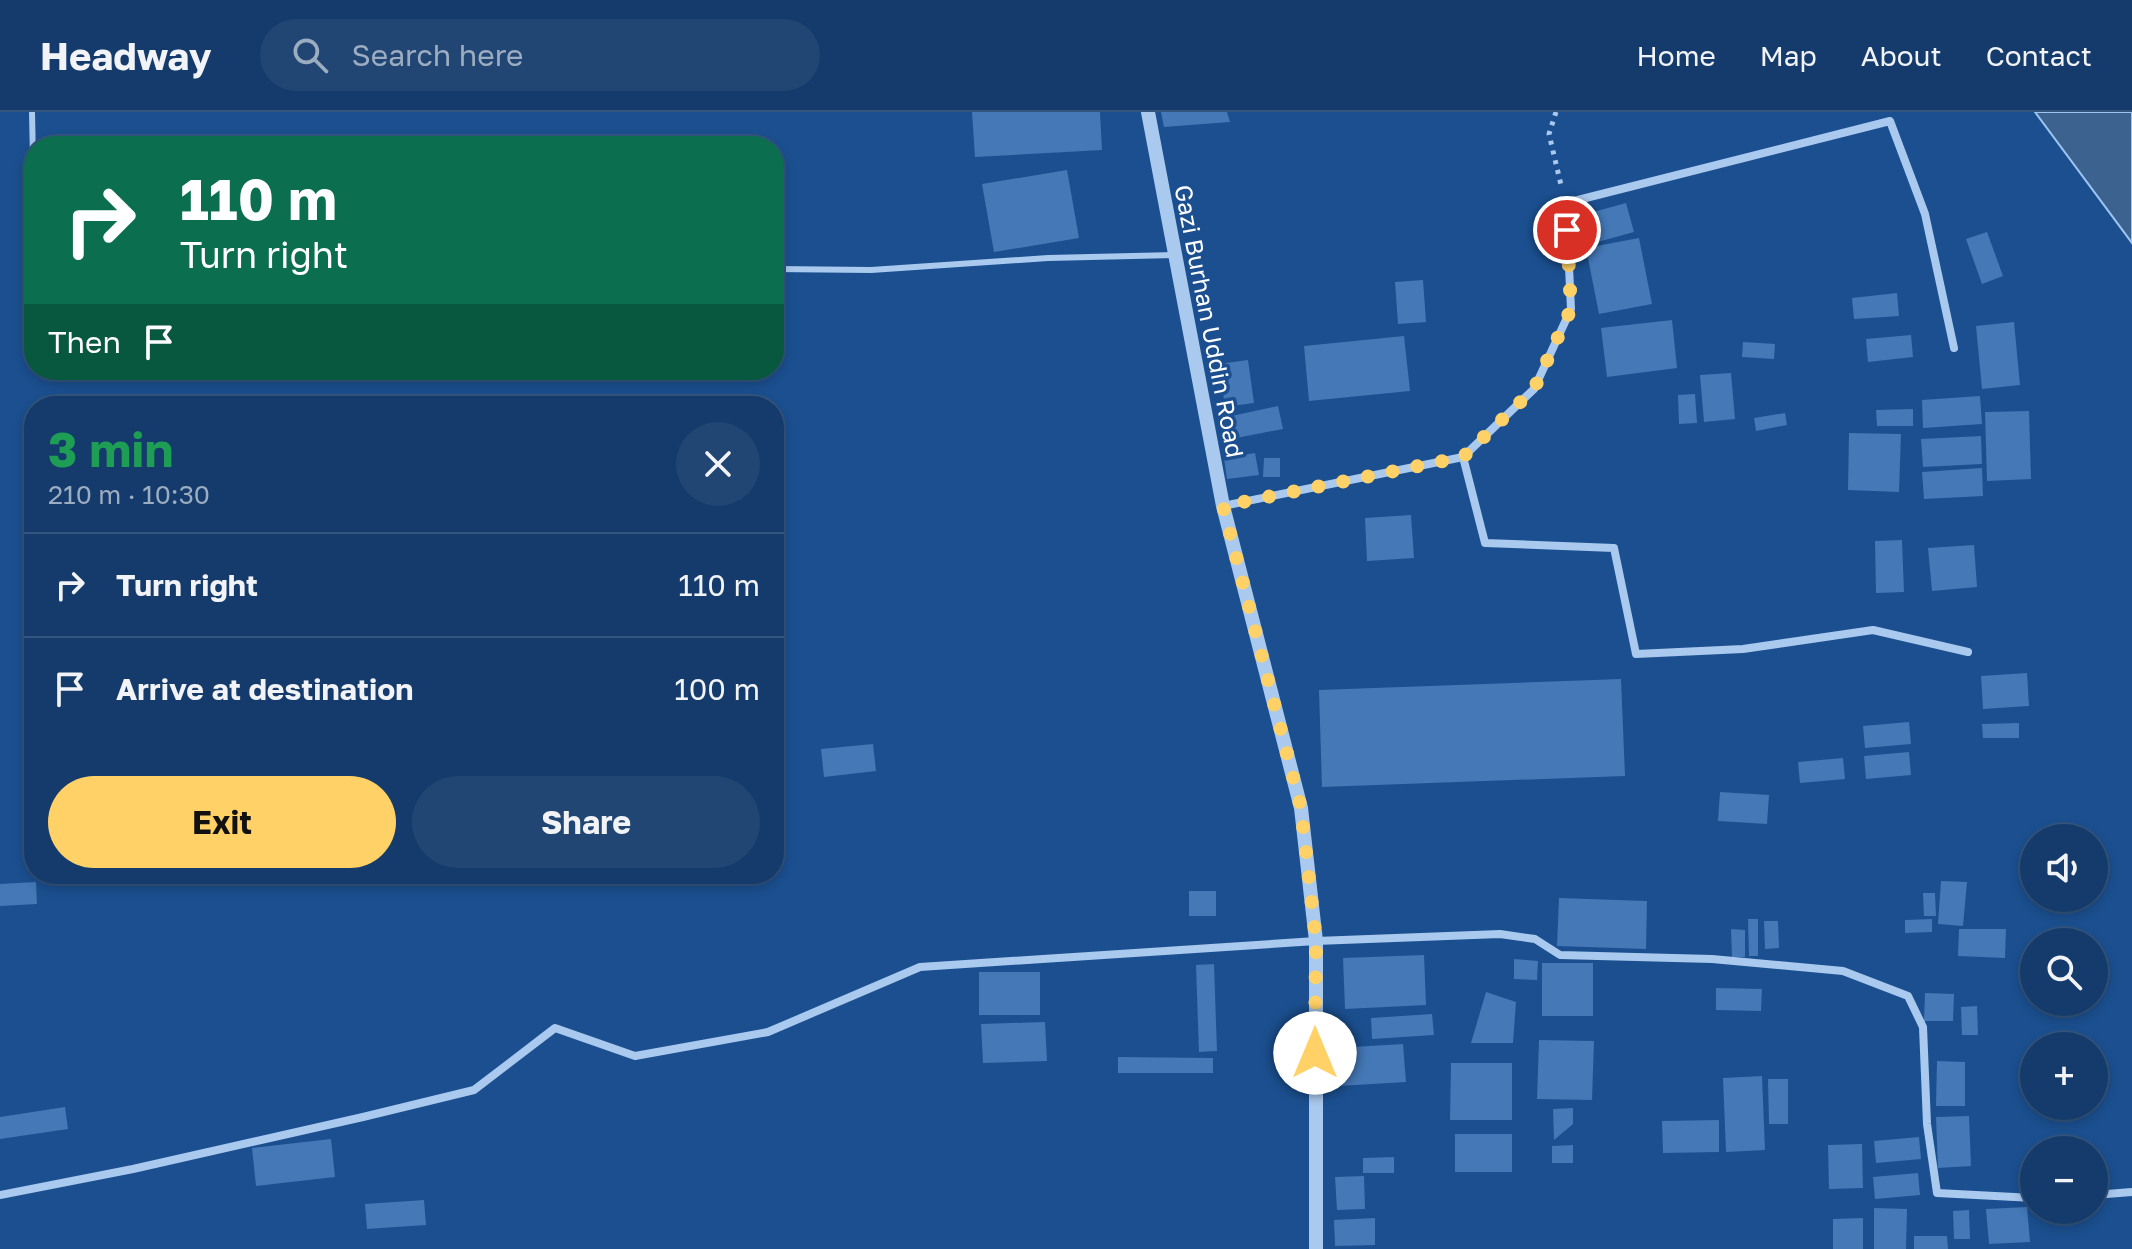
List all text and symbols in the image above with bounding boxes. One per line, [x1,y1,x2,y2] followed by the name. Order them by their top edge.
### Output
[260,19,820,91] search box
[40,33,212,78] text: Headway
[288,33,332,77] icon: search
[352,37,523,73] text: Search here
[1637,39,1716,72] text: Home
[1760,39,1817,72] text: Map
[1861,39,1942,72] text: About
[1986,39,2092,72] text: Contact
[180,165,337,232] text: 110 m
[48,168,152,272] icon: right
[1169,182,1251,460] street label: Gazi Burhan Uddin Road
[1533,196,1601,264] pin
[1545,208,1589,252] icon: arrive
[180,233,348,276] text: Turn right
[137,320,181,364] icon: arrive
[48,324,121,360] text: Then
[48,420,173,478] text: 3 min
[676,422,760,506] button: close
[48,479,210,510] text: 210 m · 10:30
[48,563,92,607] icon: right
[116,567,258,603] text: Turn right
[678,567,760,603] text: 110 m
[48,667,92,711] icon: arrive
[116,671,413,707] text: Arrive at destination
[674,671,760,707] text: 100 m
[48,776,396,868] button: Exit
[412,776,760,868] button: Share
[2020,824,2108,1224] map controls
[2020,824,2108,912] button: sound
[2020,928,2108,1016] button: search
[1273,1011,1357,1095] position arrow
[2020,1032,2108,1120] button: +
[2020,1136,2108,1224] button: −

